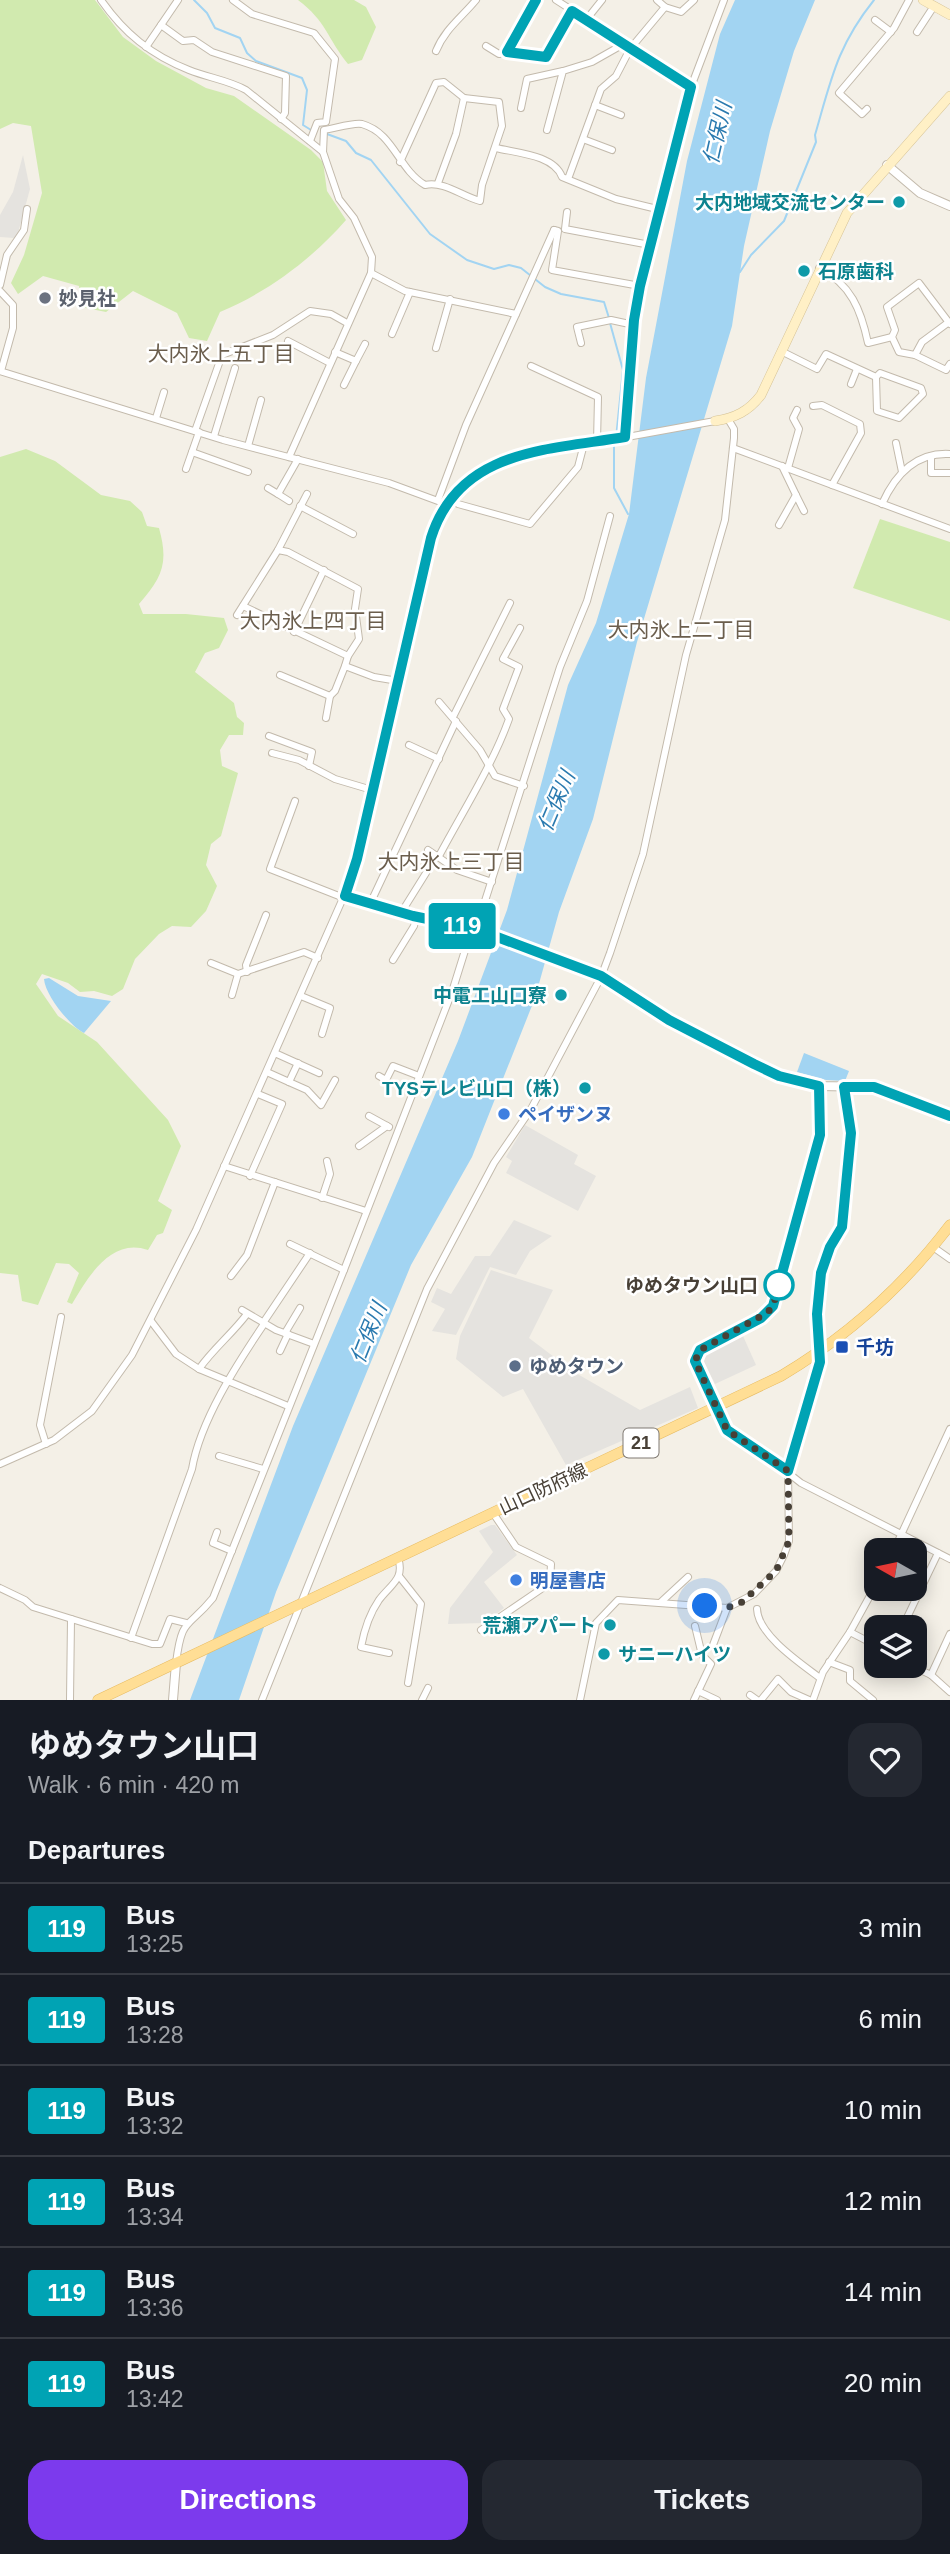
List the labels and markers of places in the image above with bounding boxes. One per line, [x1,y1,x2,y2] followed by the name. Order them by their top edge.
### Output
[695,192,885,213] place label: 大内地域交流センター
[891,194,907,210] marker: 大内地域交流センター
[818,261,894,282] place label: 石原歯科
[796,263,812,279] marker: 石原歯科
[59,288,116,309] place label: 妙見社
[37,290,53,306] marker: 妙見社
[433,985,547,1006] place label: 中電工山口寮
[553,987,569,1003] marker: 中電工山口寮
[382,1078,571,1099] place label: TYSテレビ山口（株）
[577,1080,593,1096] marker: TYSテレビ山口（株）
[518,1104,613,1125] place label: ペイザンヌ
[496,1106,512,1122] marker: ペイザンヌ
[764,1270,794,1300] marker: ゆめタウン山口
[625,1275,758,1296] place label: ゆめタウン山口
[856,1337,894,1358] place label: 千坊
[834,1339,850,1355] marker: 千坊
[529,1356,624,1377] place label: ゆめタウン
[507,1358,523,1374] marker: ゆめタウン
[530,1570,606,1591] place label: 明屋書店
[508,1572,524,1588] marker: 明屋書店
[482,1615,596,1636] place label: 荒瀬アパート
[602,1617,618,1633] marker: 荒瀬アパート
[618,1644,731,1665] place label: サニーハイツ
[596,1646,612,1662] marker: サニーハイツ

